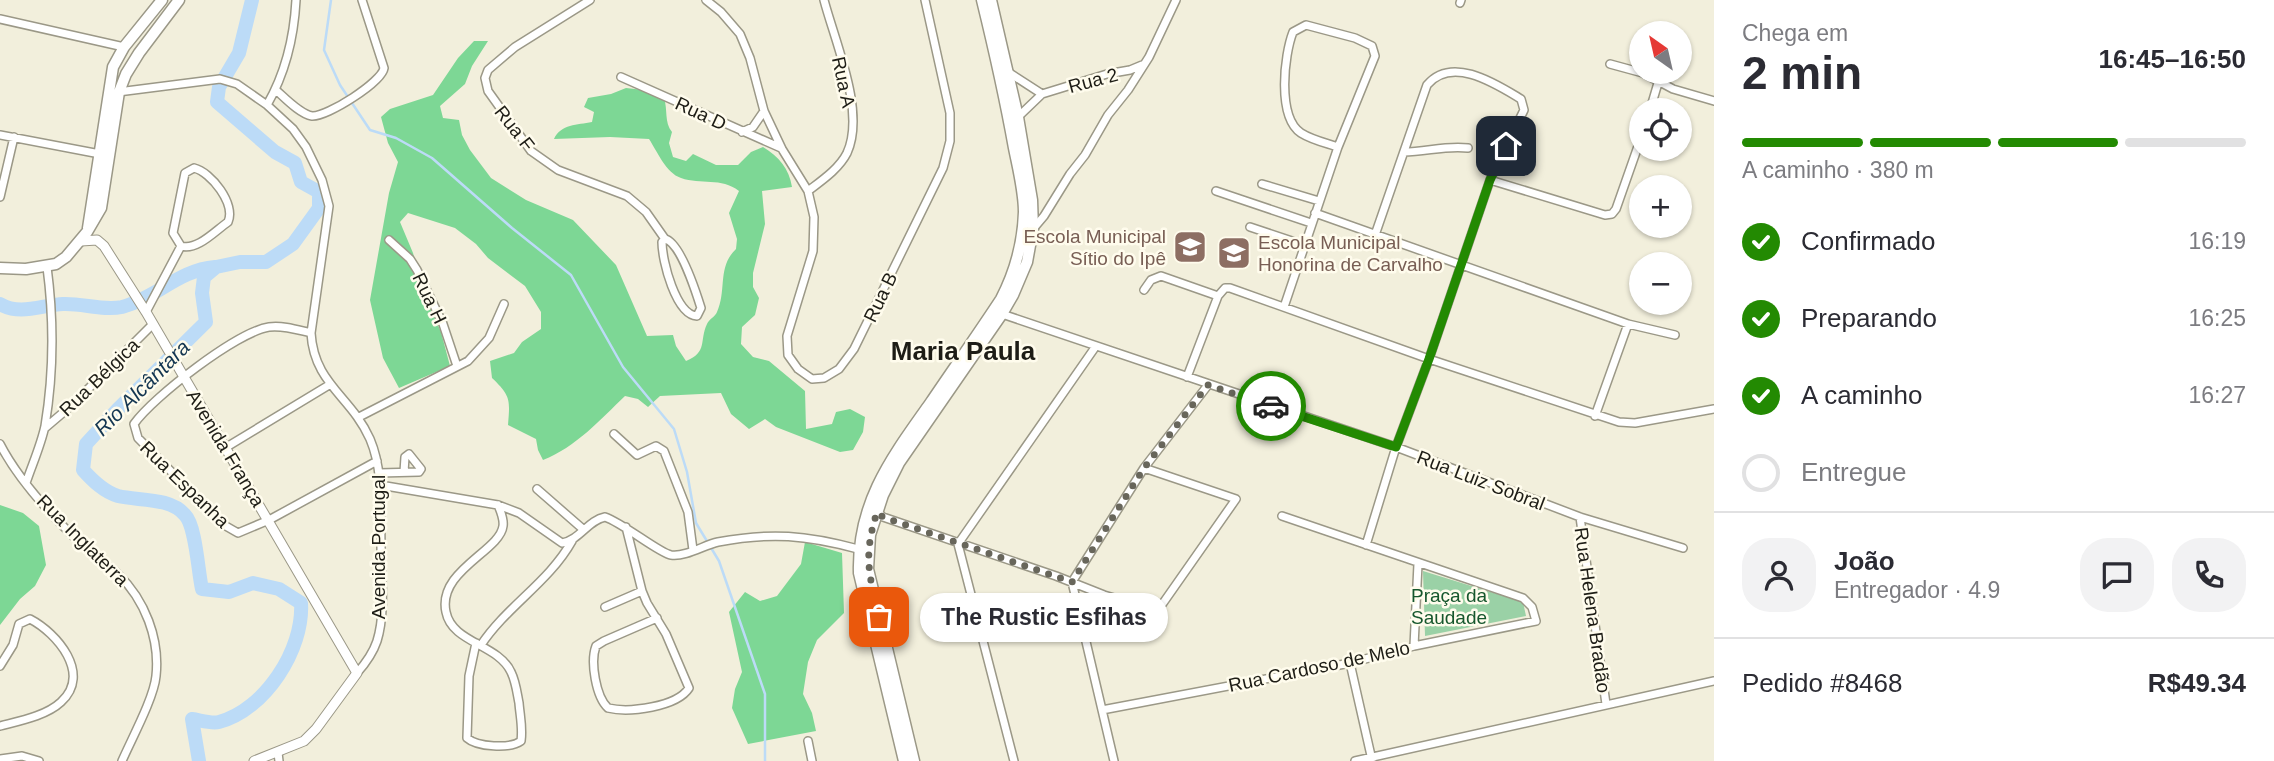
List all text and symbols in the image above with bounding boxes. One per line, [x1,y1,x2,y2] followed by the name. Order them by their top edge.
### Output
[1742,20,1848,46] text: Chega em
[1629,21,1692,84] north arrow
[1629,21,1692,315] map controls
[2099,44,2246,74] text: 16:45–16:50
[1742,47,1862,99] text: 2 min
[828,55,859,110] street label: Rua A
[1066,64,1120,97] street label: Rua 2
[672,93,730,134] street label: Rua D
[1629,98,1692,161] button: locate
[490,101,539,155] street label: Rua F
[1476,116,1536,176] pin
[1487,127,1525,165] icon: home
[1742,157,1934,183] text: A caminho · 380 m
[1629,175,1692,238] button: +
[1742,223,1780,261] icon: check
[1023,226,1166,269] place label: Escola Municipal Sítio do Ipê
[1801,226,1935,256] text: Confirmado
[1171,228,1209,266] school or university icon: Escola Municipal Sítio do Ipê
[2188,228,2246,254] text: 16:19
[1258,232,1443,275] place label: Escola Municipal Honorina de Carvalho
[1215,234,1253,272] school or university icon: Escola Municipal Honorina de Carvalho
[1629,252,1692,315] button: −
[408,269,451,327] street label: Rua H
[859,269,901,326] street label: Rua B
[1742,300,1780,338] icon: check
[1801,303,1937,333] text: Preparando
[2188,305,2246,331] text: 16:25
[55,334,144,420] street label: Rua Bélgica
[89,335,194,440] water label: Rio Alcântara
[891,336,1036,366] district label: Maria Paula
[1236,371,1306,441] courier
[1742,377,1780,415] icon: check
[1801,380,1922,410] text: A caminho
[2188,382,2246,408] text: 16:27
[182,386,269,511] street label: Avenida França
[1252,387,1290,425] icon: car
[136,437,234,532] street label: Rua Espanha
[1414,446,1548,514] street label: Rua Luiz Sobral
[1801,457,1907,487] text: Entregue
[368,475,389,619] street label: Avenida Portugal
[33,490,133,591] street label: Rua Inglaterra
[1570,526,1615,694] street label: Rua Helena Bradão
[1742,538,1816,612] button: person
[2080,538,2154,612] button: chat
[2172,538,2246,612] button: phone
[1834,546,1895,576] text: João
[1834,577,2000,603] text: Entregador · 4.9
[1411,585,1487,628] park label: Praça da Saudade
[849,587,909,647] pin
[921,592,1170,642] callout: The Rustic Esfihas
[860,598,898,636] icon: bag
[941,604,1147,630] text: The Rustic Esfihas
[1227,637,1412,696] street label: Rua Cardoso de Melo
[1742,668,1902,698] text: Pedido #8468
[2148,668,2246,698] text: R$49.34

